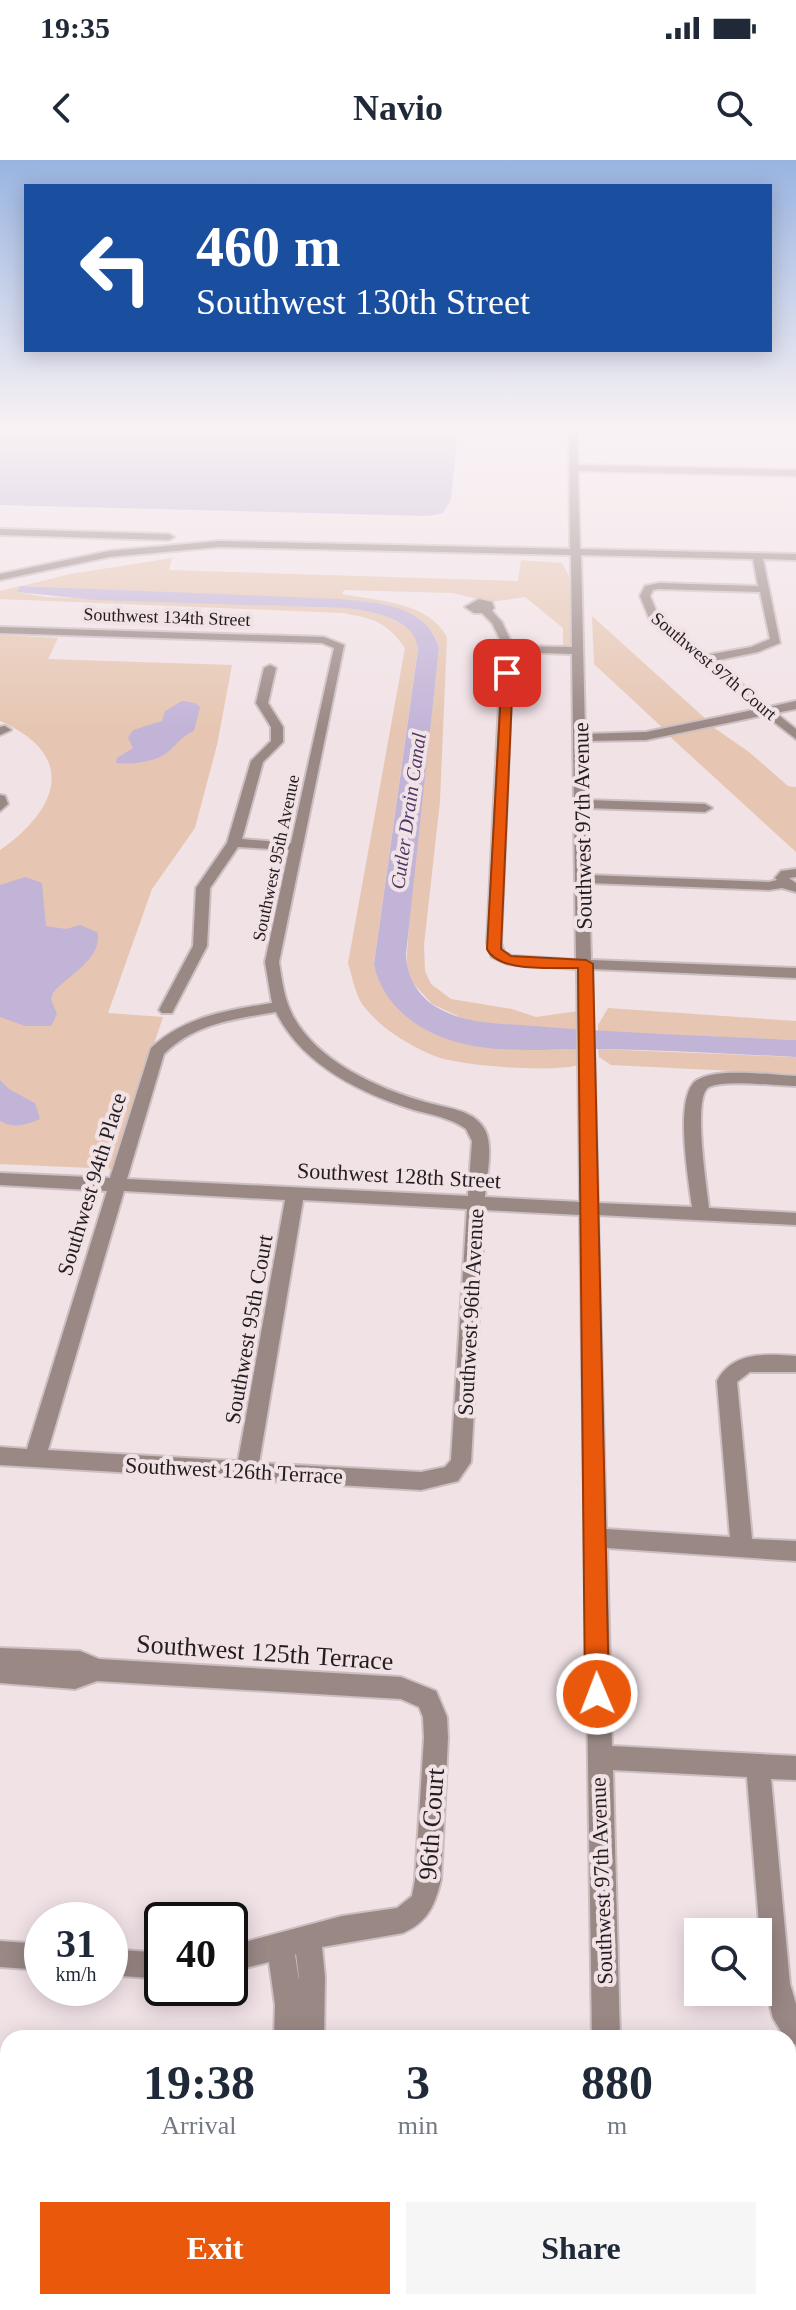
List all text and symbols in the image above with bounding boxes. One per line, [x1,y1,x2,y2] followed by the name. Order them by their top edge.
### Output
[40,11,110,44] text: 19:35
[40,86,84,130] icon: back
[712,86,756,130] icon: search
[353,88,443,128] text: Navio
[64,216,168,320] icon: left
[196,216,341,278] text: 460 m
[196,282,530,322] text: Southwest 130th Street
[83,604,251,630] street label: Southwest 134th Street
[647,608,781,724] street label: Southwest 97th Court
[473,639,541,707] pin
[485,651,529,695] icon: arrive
[568,722,597,930] street label: Southwest 97th Avenue
[386,731,430,891] water label: Cutler Drain Canal
[249,773,303,943] street label: Southwest 95th Avenue
[52,1090,131,1278] street label: Southwest 94th Place
[296,1158,502,1193] street label: Southwest 128th Street
[453,1208,488,1416] street label: Southwest 96th Avenue
[220,1232,277,1426] street label: Southwest 95th Court
[124,1452,343,1489] street label: Southwest 126th Terrace
[135,1629,394,1676] street label: Southwest 125th Terrace
[555,1652,639,1736] position arrow
[413,1766,450,1881] street label: 96th Court
[585,1777,618,1985] street label: Southwest 97th Avenue
[144,1902,248,2006] speed limit sign: 40
[684,1918,772,2006] map controls
[684,1918,772,2006] button: search
[56,1921,96,1966] text: 31
[55,1963,97,1985] text: km/h
[143,2056,255,2109] text: 19:38
[406,2056,430,2109] text: 3
[581,2056,653,2109] text: 880
[161,2111,236,2140] text: Arrival
[398,2111,438,2140] text: min
[607,2111,627,2140] text: m
[40,2202,390,2294] button: Exit
[406,2202,756,2294] button: Share

